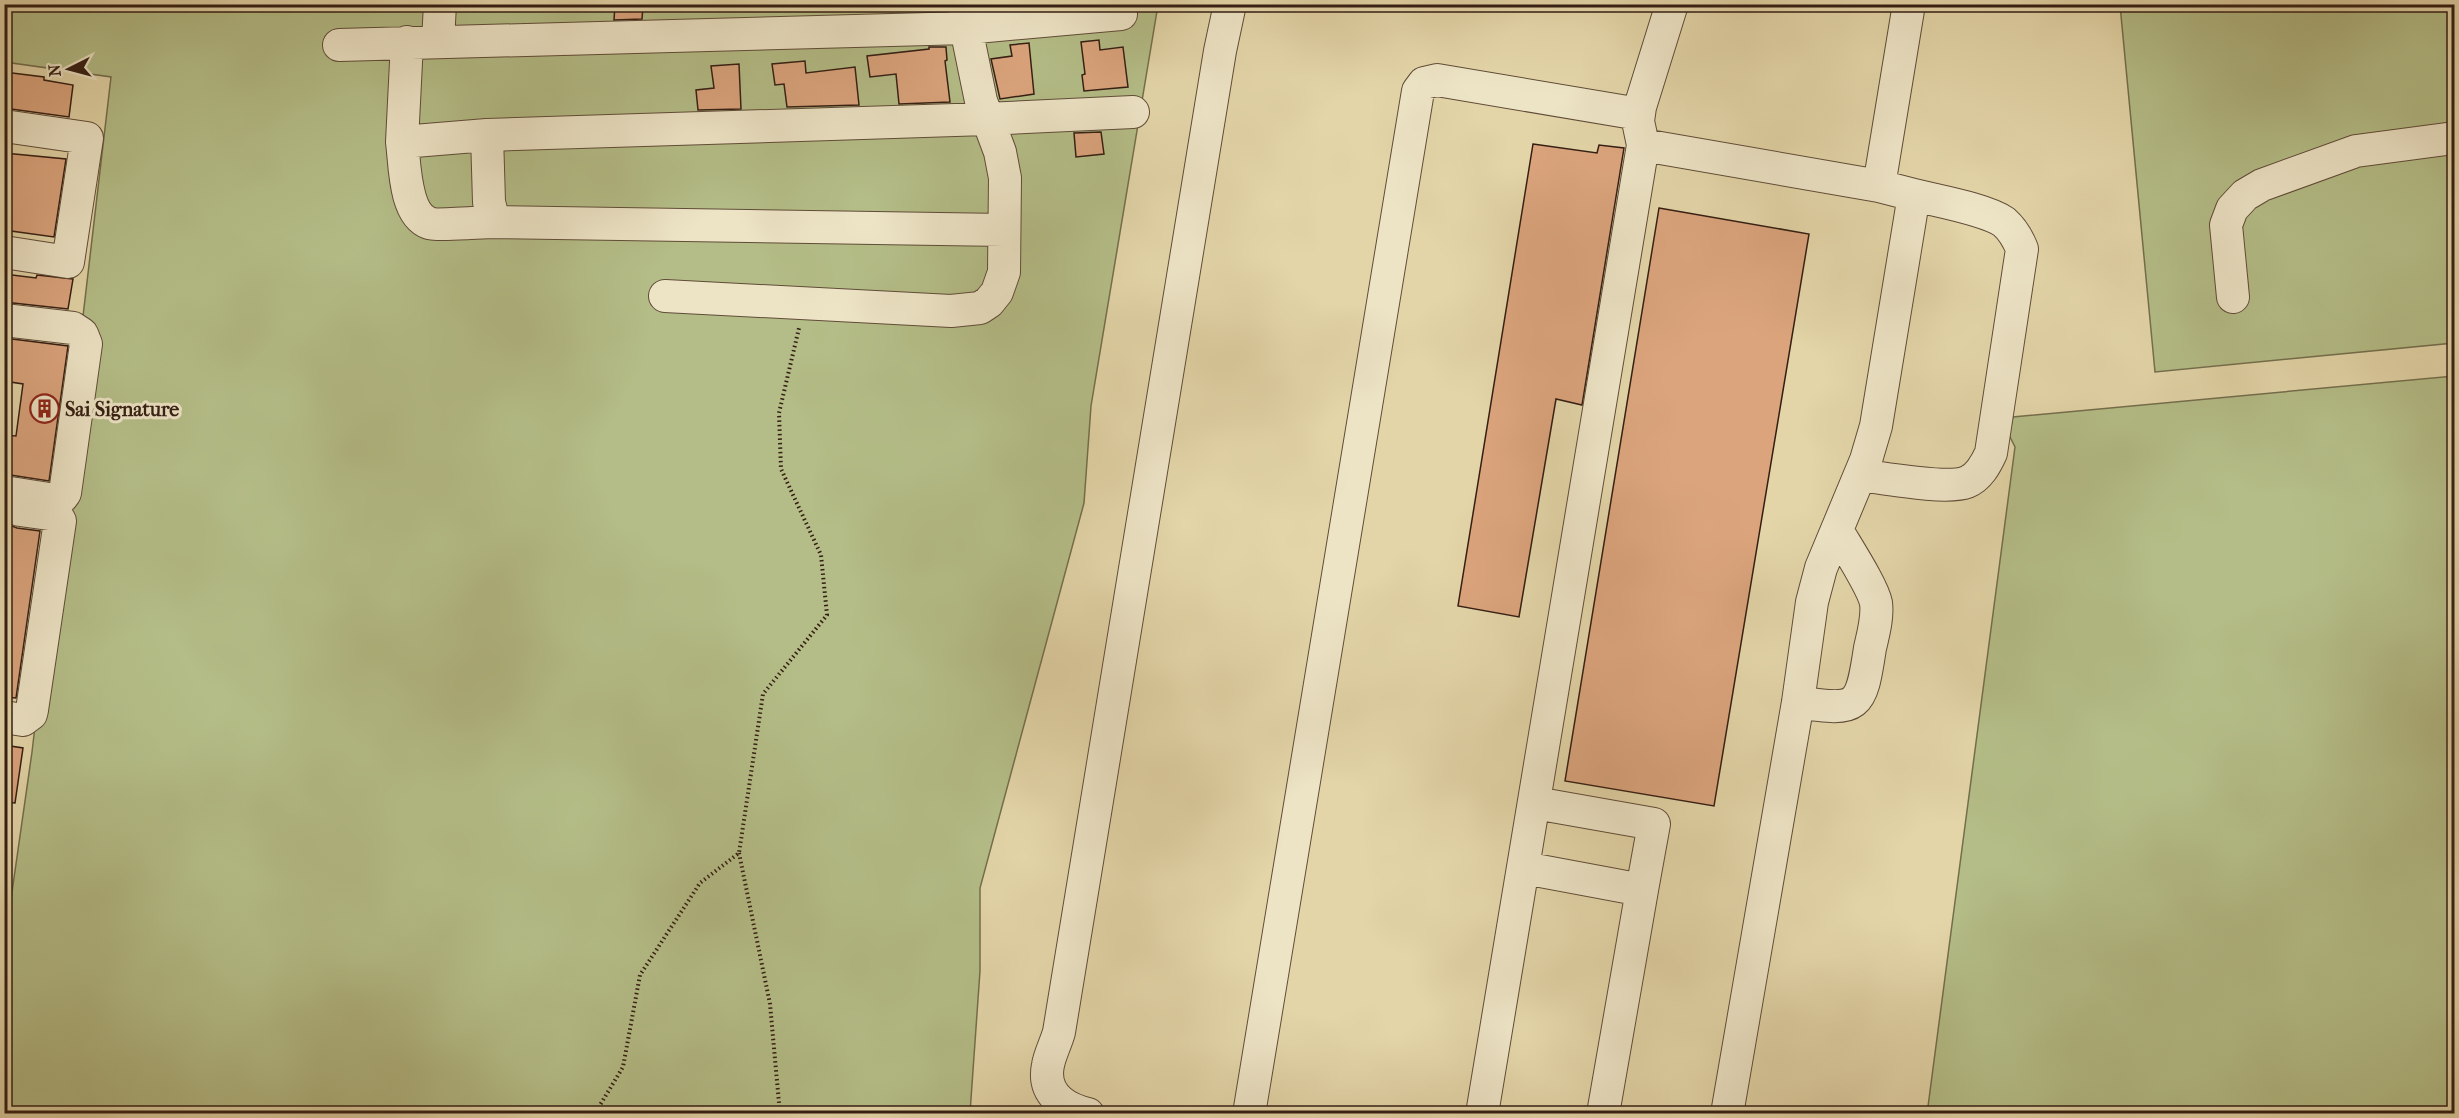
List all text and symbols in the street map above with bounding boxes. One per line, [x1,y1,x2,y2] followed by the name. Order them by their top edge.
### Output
[39,39,99,99] north arrow
[44,63,65,78] text: N
[28,393,60,425] building icon: Sai Signature
[65,398,179,421] place label: Sai Signature

